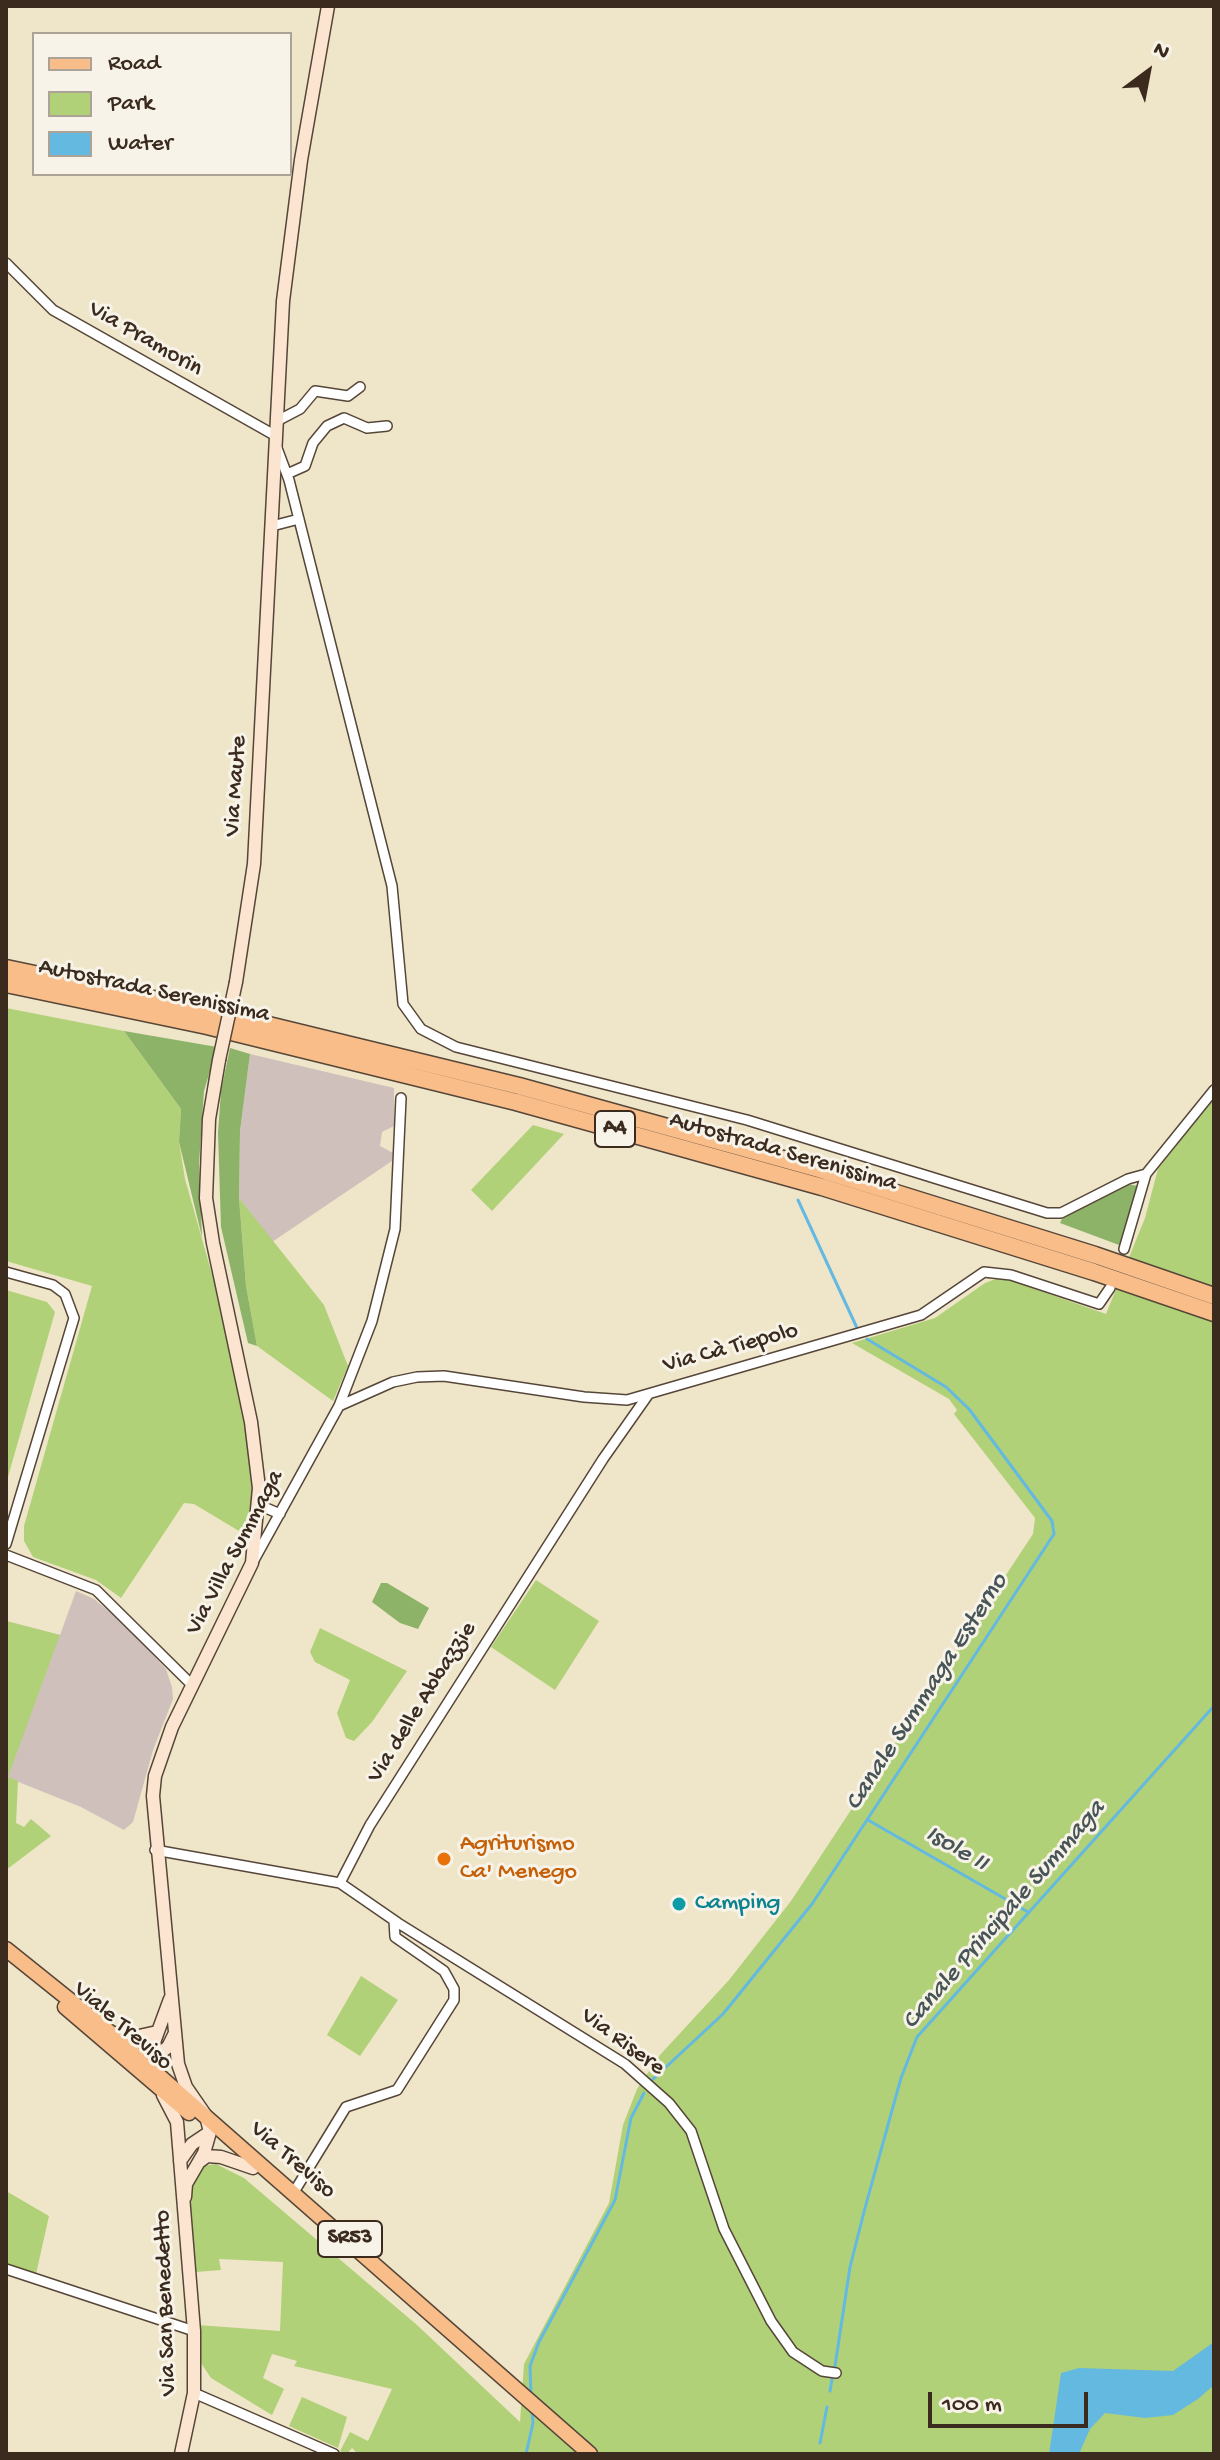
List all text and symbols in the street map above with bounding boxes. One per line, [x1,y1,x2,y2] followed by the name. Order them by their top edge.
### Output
[32,32,292,176] legend
[1108,32,1188,112] north arrow
[1148,37,1174,66] text: N
[108,50,160,79] text: Road
[108,90,154,119] text: Park
[108,130,172,159] text: Water
[83,296,207,384] street label: Via Pramorin
[219,735,255,837] street label: Via Maute
[36,953,272,1031] street label: Autostrada Serenissima
[666,1107,900,1199] street label: Autostrada Serenissima
[595,1111,635,1147] road number: A4
[660,1317,802,1381] street label: Via Cà Tiepolo
[180,1466,292,1640] street label: Via Villa Summaga
[840,1569,1016,1817] water label: Canale Summaga Esterno
[362,1617,484,1789] street label: Via delle Abbazzie
[897,1795,1113,2037] water label: Canale Principale Summaga
[919,1820,993,1880] water label: Isole II
[460,1831,577,1887] place label: Agriturismo Ca' Menego
[435,1850,453,1868] marker: Agriturismo Ca' Menego
[695,1890,780,1918] place label: Camping
[670,1895,688,1913] marker: Camping
[66,1976,178,2078] street label: Viale Treviso
[574,2003,670,2083] street label: Via Risere
[243,2116,341,2206] street label: Via Treviso
[149,2210,185,2396] street label: Via San Benedetto
[318,2221,382,2257] road number: SR53
[932,2376,1092,2426] scale bar
[942,2391,1002,2420] text: 100 m

